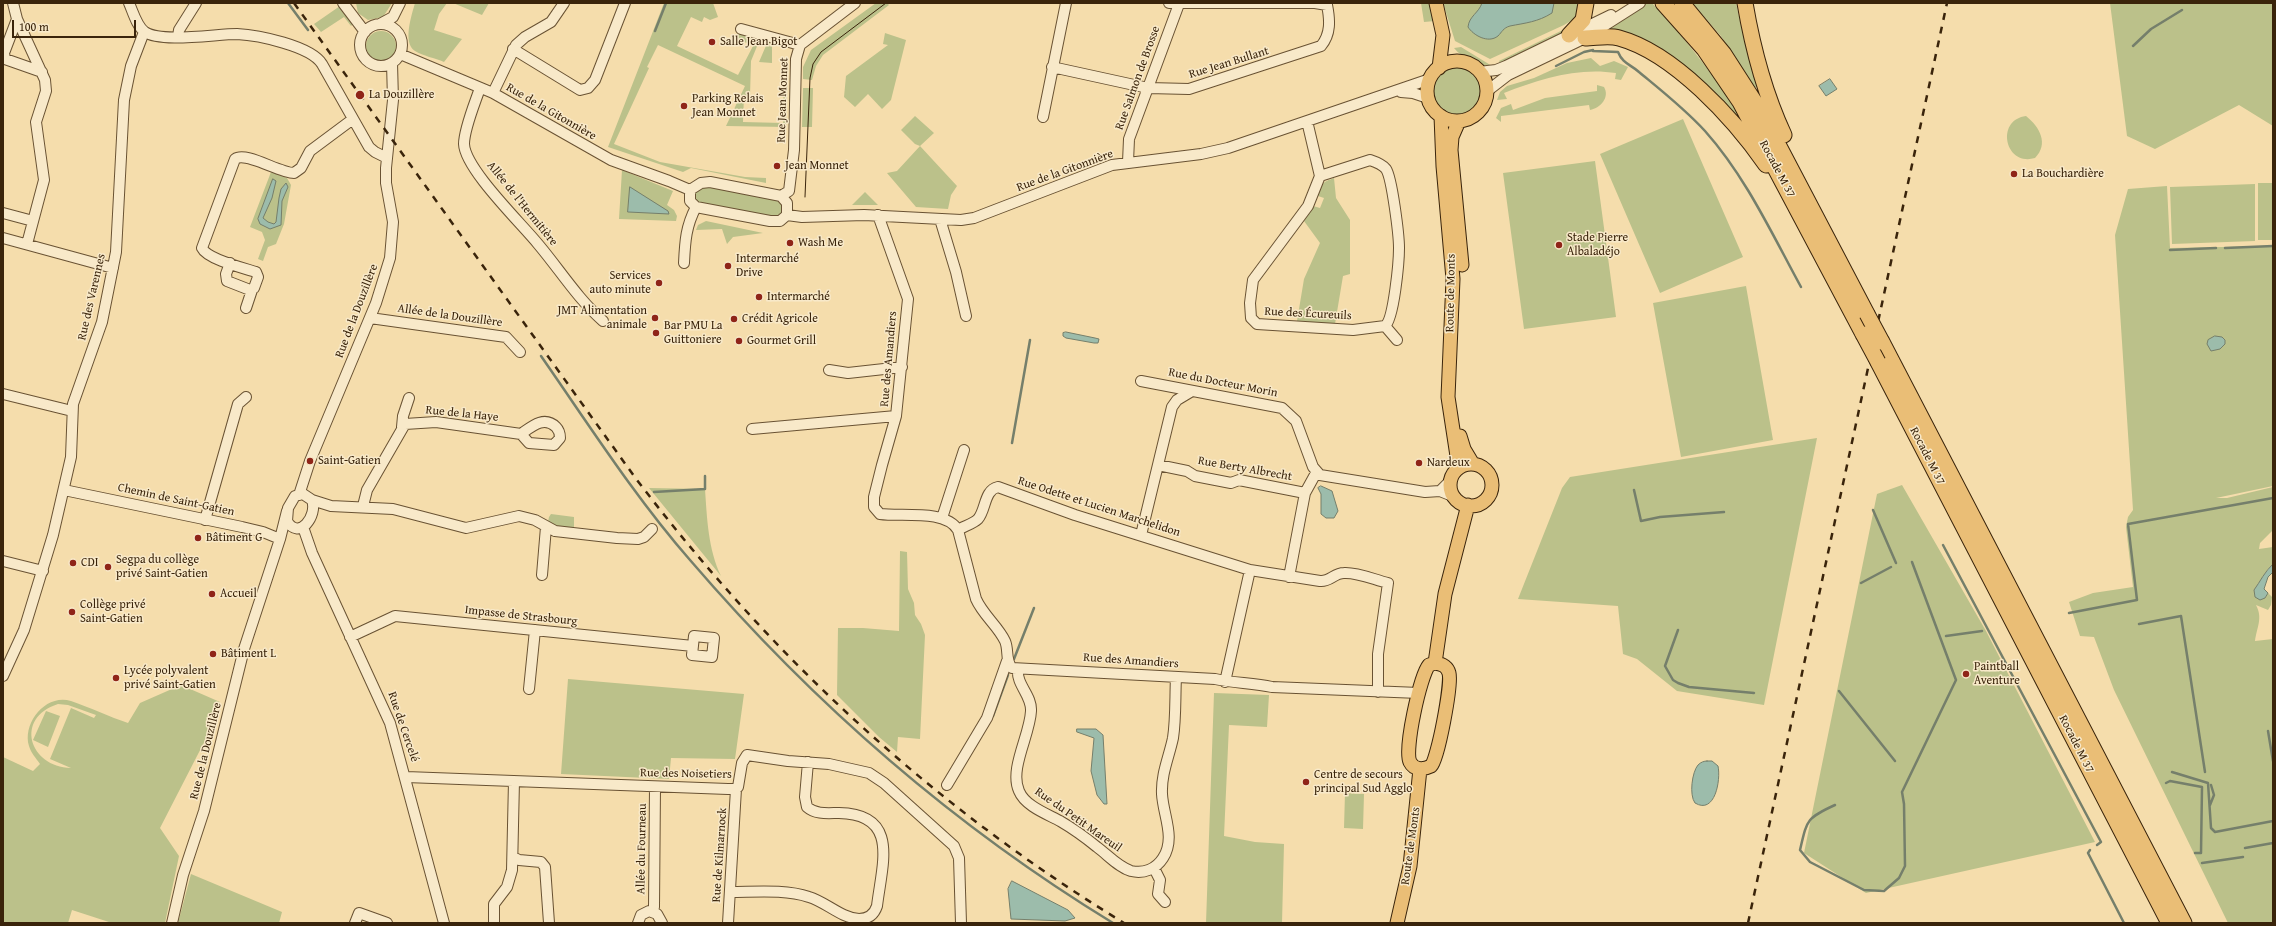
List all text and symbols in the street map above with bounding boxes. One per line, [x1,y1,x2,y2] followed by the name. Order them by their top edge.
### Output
[14,12,138,38] scale bar
[19,18,49,35] text: 100 m
[1113,24,1163,132] street label: Rue Salmon de Brosse
[720,35,798,49] place label: Salle Jean Bigot
[707,37,717,47] marker: Salle Jean Bigot
[1187,44,1271,82] street label: Rue Jean Bullant
[774,57,792,143] street label: Rue Jean Monnet
[503,80,599,144] street label: Rue de la Gitonnière
[369,88,434,102] place label: La Douzillère
[354,89,366,101] marker: La Douzillère
[692,92,764,120] place label: Parking Relais Jean Monnet
[679,101,689,111] marker: Parking Relais Jean Monnet
[1756,138,1798,200] street label: Rocade M 37
[1015,147,1115,195] street label: Rue de la Gitonnière
[484,159,560,249] street label: Allée de l'Hermitière
[785,159,849,173] place label: Jean Monnet
[772,161,782,171] marker: Jean Monnet
[2022,167,2104,181] place label: La Bouchardière
[2009,169,2019,179] marker: La Bouchardière
[1567,231,1628,259] place label: Stade Pierre Albaladéjo
[798,236,843,250] place label: Wash Me
[785,238,795,248] marker: Wash Me
[1554,240,1564,250] marker: Stade Pierre Albaladéjo
[75,252,109,342] street label: Rue des Varennes
[736,252,799,280] place label: Intermarché Drive
[1443,254,1459,332] street label: Route de Monts
[723,261,733,271] marker: Intermarché Drive
[332,262,382,360] street label: Rue de la Douzillère
[590,269,651,297] place label: Services auto minute
[654,278,664,288] marker: Services auto minute
[767,290,830,304] place label: Intermarché
[754,292,764,302] marker: Intermarché
[397,302,503,330] street label: Allée de la Douzillère
[557,304,647,332] place label: JMT Alimentation animale
[1264,305,1352,323] street label: Rue des Écureuils
[878,311,900,407] street label: Rue des Amandiers
[742,312,818,326] place label: Crédit Agricole
[650,313,660,323] marker: JMT Alimentation animale
[729,314,739,324] marker: Crédit Agricole
[664,319,722,347] place label: Bar PMU La Guittoniere
[651,328,661,338] marker: Bar PMU La Guittoniere
[747,334,816,348] place label: Gourmet Grill
[734,336,744,346] marker: Gourmet Grill
[1167,365,1279,401] street label: Rue du Docteur Morin
[425,403,499,425] street label: Rue de la Haye
[1906,425,1948,487] street label: Rocade M 37
[318,454,381,468] place label: Saint-Gatien
[1197,454,1293,484] street label: Rue Berty Albrecht
[305,456,315,466] marker: Saint-Gatien
[1427,456,1470,470] place label: Nardeux
[1414,458,1424,468] marker: Nardeux
[1016,474,1182,540] street label: Rue Odette et Lucien Marchelidon
[116,481,236,519] street label: Chemin de Saint-Gatien
[206,531,262,545] place label: Bâtiment G
[193,533,203,543] marker: Bâtiment G
[116,553,208,581] place label: Segpa du collège privé Saint-Gatien
[81,556,99,570] place label: CDI
[68,558,78,568] marker: CDI
[103,562,113,572] marker: Segpa du collège privé Saint-Gatien
[220,587,257,601] place label: Accueil
[207,589,217,599] marker: Accueil
[80,598,146,626] place label: Collège privé Saint-Gatien
[464,603,578,629] street label: Impasse de Strasbourg
[67,607,77,617] marker: Collège privé Saint-Gatien
[221,647,276,661] place label: Bâtiment L
[208,649,218,659] marker: Bâtiment L
[1083,650,1179,672] street label: Rue des Amandiers
[1974,660,2020,688] place label: Paintball Aventure
[124,664,216,692] place label: Lycée polyvalent privé Saint-Gatien
[1961,669,1971,679] marker: Paintball Aventure
[111,673,121,683] marker: Lycée polyvalent privé Saint-Gatien
[384,690,422,764] street label: Rue de Cercelé
[187,701,225,801] street label: Rue de la Douzillère
[2055,713,2097,775] street label: Rocade M 37
[640,766,732,782] street label: Rue des Noisetiers
[1314,768,1412,796] place label: Centre de secours principal Sud Agglo
[1301,777,1311,787] marker: Centre de secours principal Sud Agglo
[1032,785,1124,855] street label: Rue du Petit Mareuil
[634,803,650,895] street label: Allée du Fourneau
[1398,806,1424,886] street label: Route de Monts
[710,807,730,903] street label: Rue de Kilmarnock

